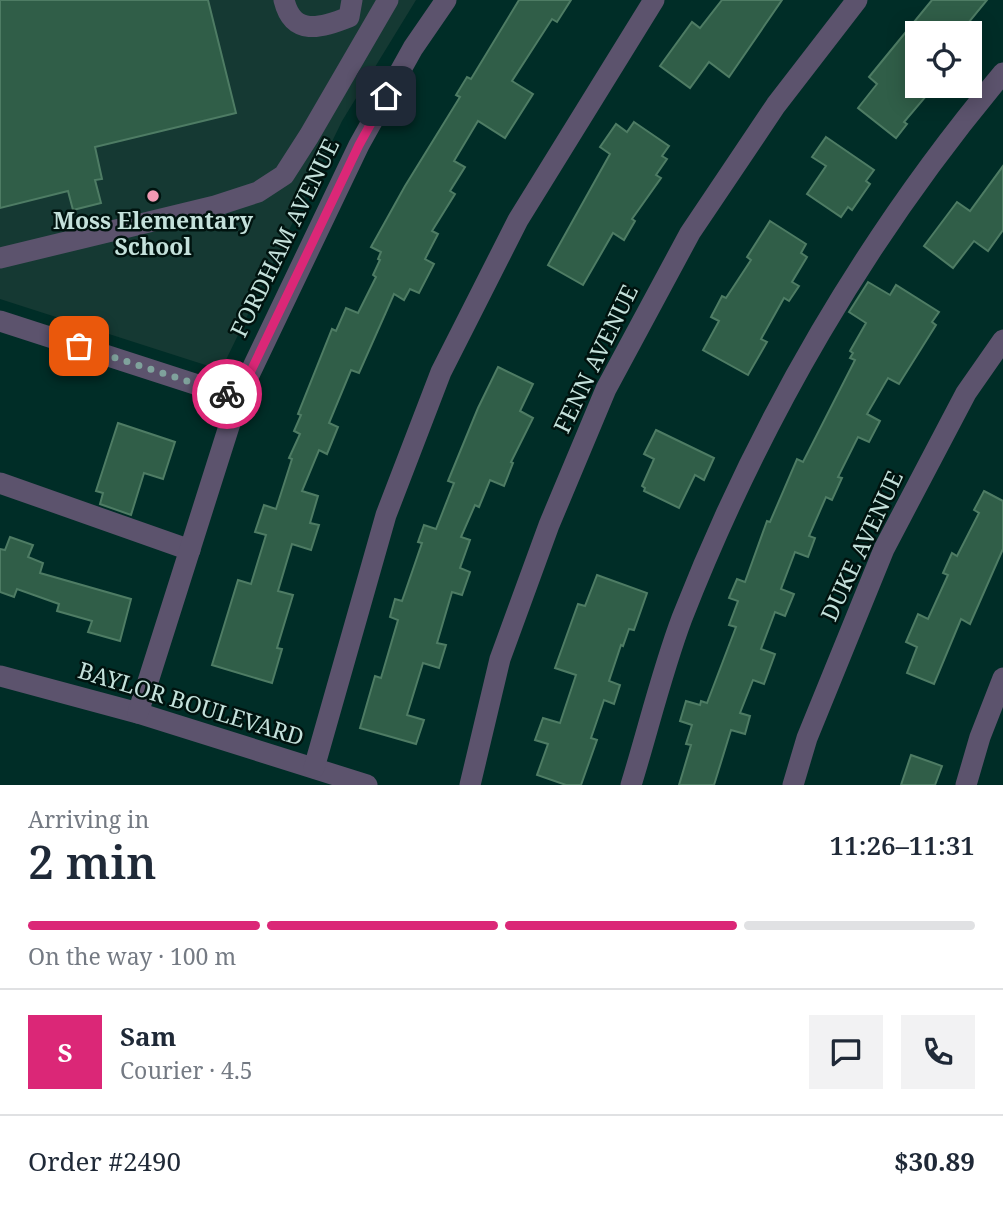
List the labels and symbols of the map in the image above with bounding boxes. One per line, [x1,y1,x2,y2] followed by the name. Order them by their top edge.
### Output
[356,66,416,126] pin
[222,133,346,342] street label: FORDHAM AVENUE
[145,188,161,204] marker: Moss Elementary School
[53,204,254,262] place label: Moss Elementary School
[545,279,645,438] street label: FENN AVENUE
[49,316,109,376] pin
[192,359,262,429] courier
[812,465,910,626] street label: DUKE AVENUE
[74,653,308,753] street label: BAYLOR BOULEVARD

